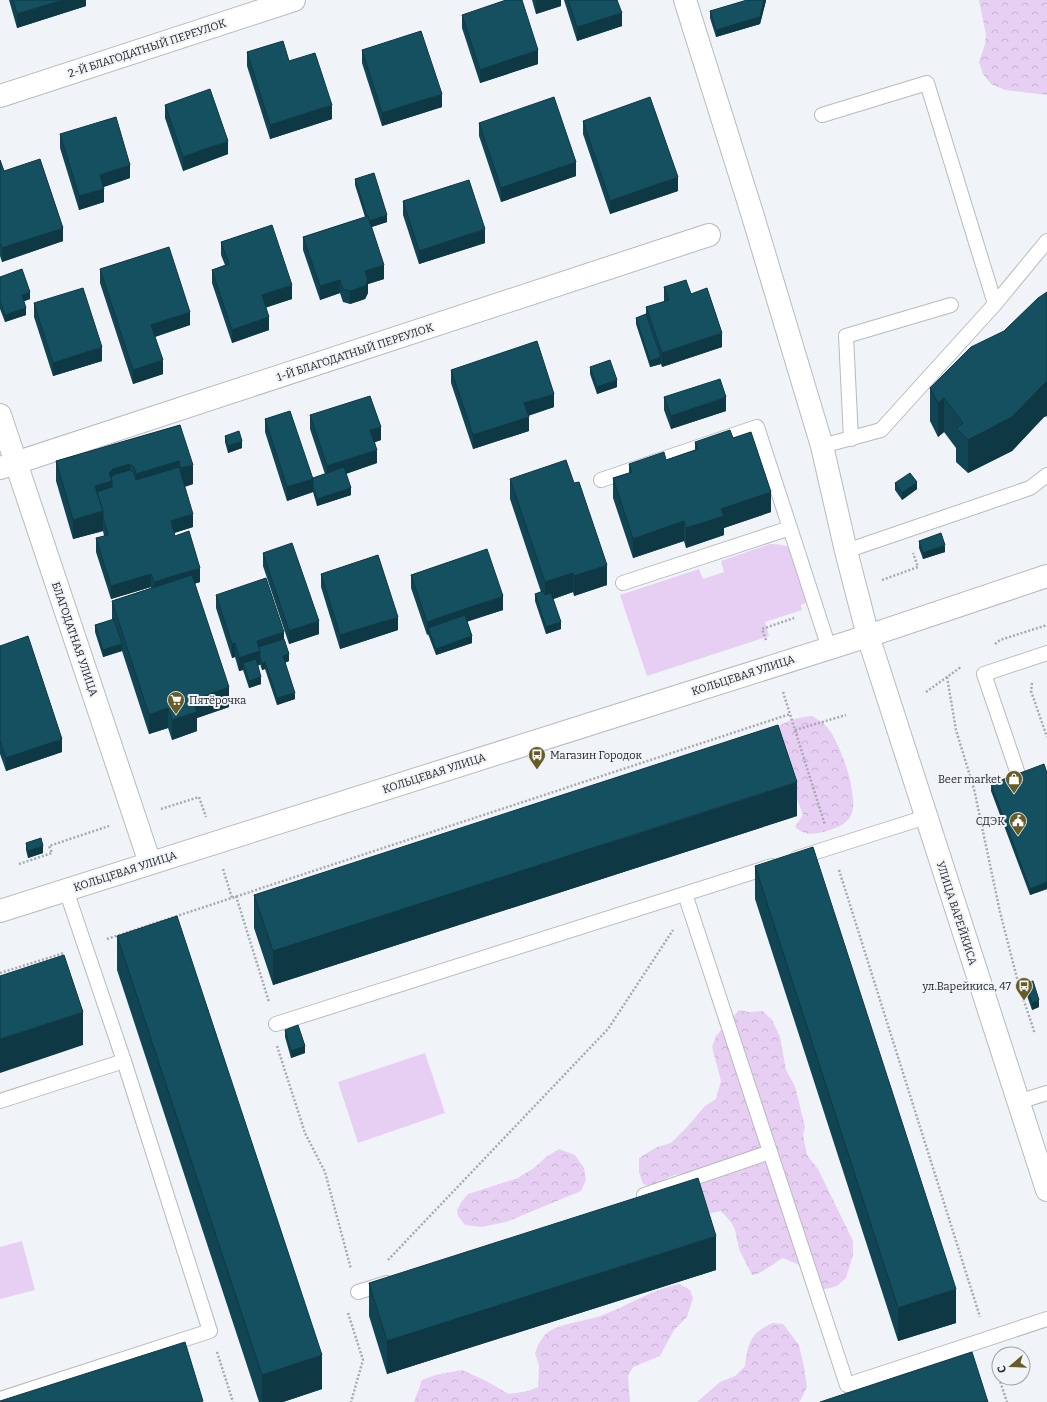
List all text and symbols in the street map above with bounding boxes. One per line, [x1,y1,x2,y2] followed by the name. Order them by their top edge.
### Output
[66,17,228,80] street label: 2-Й БЛАГОДАТНЫЙ ПЕРЕУЛОК
[275,321,435,384] street label: 1-Й БЛАГОДАТНЫЙ ПЕРЕУЛОК
[49,580,100,698] street label: БЛАГОДАТНАЯ УЛИЦА
[690,653,797,698] street label: КОЛЬЦЕВАЯ УЛИЦА
[166,690,186,715] supermarket icon: Пятёрочка
[189,694,246,707] place label: Пятёрочка
[527,745,547,770] bus stop icon: Магазин Городок
[550,749,643,762] place label: Магазин Городок
[381,751,488,796] street label: КОЛЬЦЕВАЯ УЛИЦА
[1004,769,1024,794] shop icon: Beer market
[938,773,1001,786] place label: Beer market
[1008,811,1028,836] public building icon: СДЭК
[976,815,1005,828] place label: СДЭК
[72,849,179,894] street label: КОЛЬЦЕВАЯ УЛИЦА
[934,860,980,967] street label: УЛИЦА ВАРЕЙКИСА
[1014,976,1034,1001] bus stop icon: ул.Варейкиса, 47
[922,980,1011,993] place label: ул.Варейкиса, 47
[991,1346,1031,1386] north arrow
[995,1364,1009,1374] text: С

